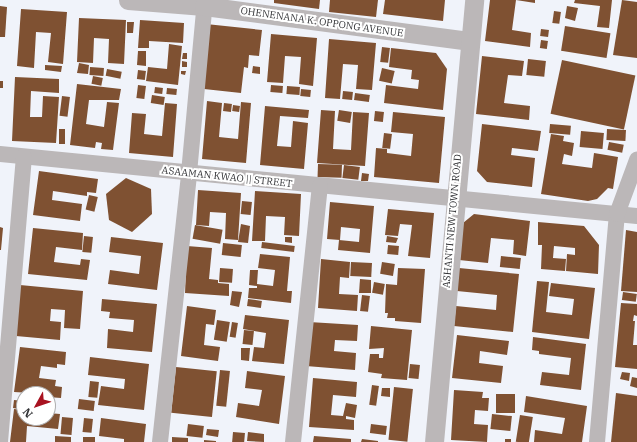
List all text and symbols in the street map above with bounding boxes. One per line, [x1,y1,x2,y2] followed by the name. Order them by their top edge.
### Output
[240,5,404,39] street label: OHENENANA K. OPPONG AVENUE
[440,154,464,288] street label: ASHANTI NEW TOWN ROAD
[161,164,293,190] street label: ASAAMAN KWAO || STREET
[16,386,56,426] north arrow
[19,405,36,421] text: N

